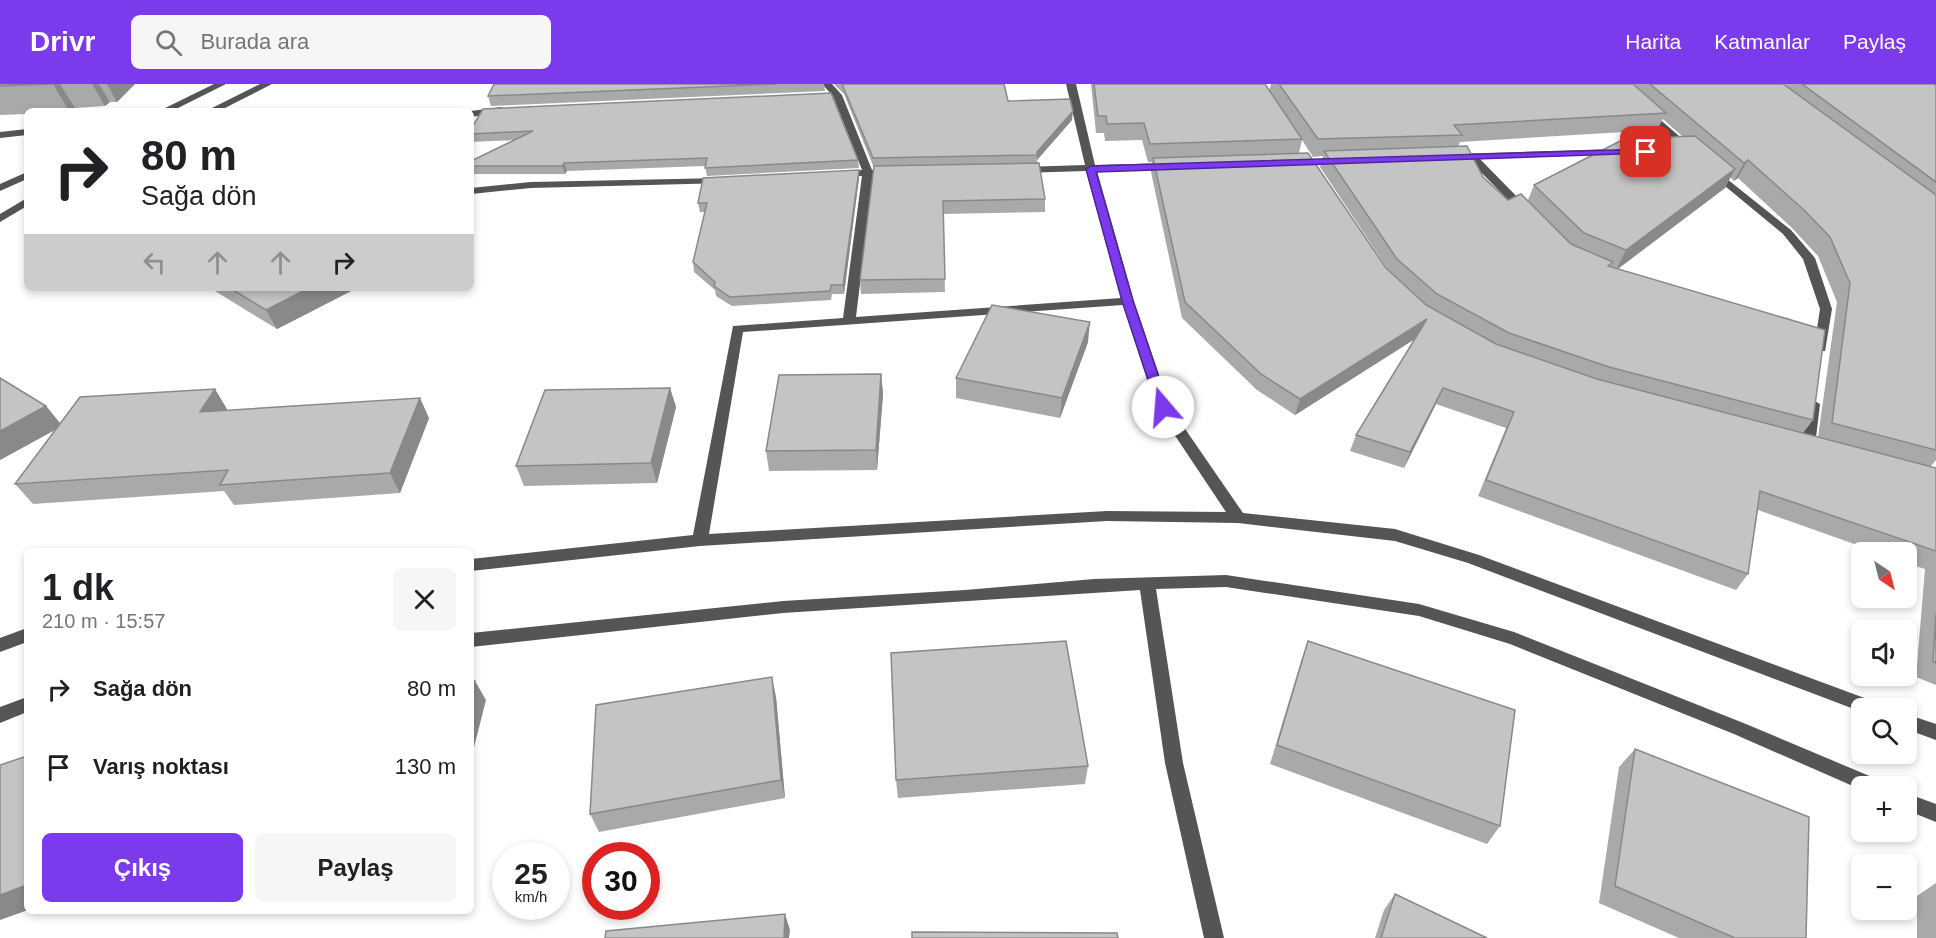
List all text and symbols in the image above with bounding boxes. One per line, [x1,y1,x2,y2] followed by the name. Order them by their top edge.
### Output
[131,15,551,69] search box
[30,26,95,57] text: Drivr
[152,26,185,59] icon: search
[200,29,309,54] text: Burada ara
[1625,30,1681,53] text: Harita
[1714,30,1810,53] text: Katmanlar
[1843,30,1906,53] text: Paylaş
[1620,126,1671,177] pin
[42,132,120,210] icon: right
[141,132,237,179] text: 80 m
[1629,135,1662,168] icon: arrive
[141,181,257,211] text: Sağa dön
[138,246,171,279] icon: left
[201,246,234,279] icon: ahead
[264,246,297,279] icon: ahead
[327,246,360,279] icon: right
[1131,375,1195,439] position arrow
[1851,542,1917,608] north arrow
[1851,542,1917,920] map controls
[42,567,114,608] text: 1 dk
[393,568,456,631] button: close
[42,610,165,632] text: 210 m · 15:57
[1851,620,1917,686] button: sound
[42,673,75,706] icon: right
[93,676,192,701] text: Sağa dön
[407,676,456,701] text: 80 m
[1851,698,1917,764] button: search
[42,751,75,784] icon: arrive
[93,754,229,779] text: Varış noktası
[395,754,456,779] text: 130 m
[1851,776,1917,842] button: +
[42,833,243,902] button: Çıkış
[255,833,456,902] button: Paylaş
[582,842,660,920] speed limit sign: 30
[1851,854,1917,920] button: −
[514,857,548,890] text: 25
[515,888,547,905] text: km/h

